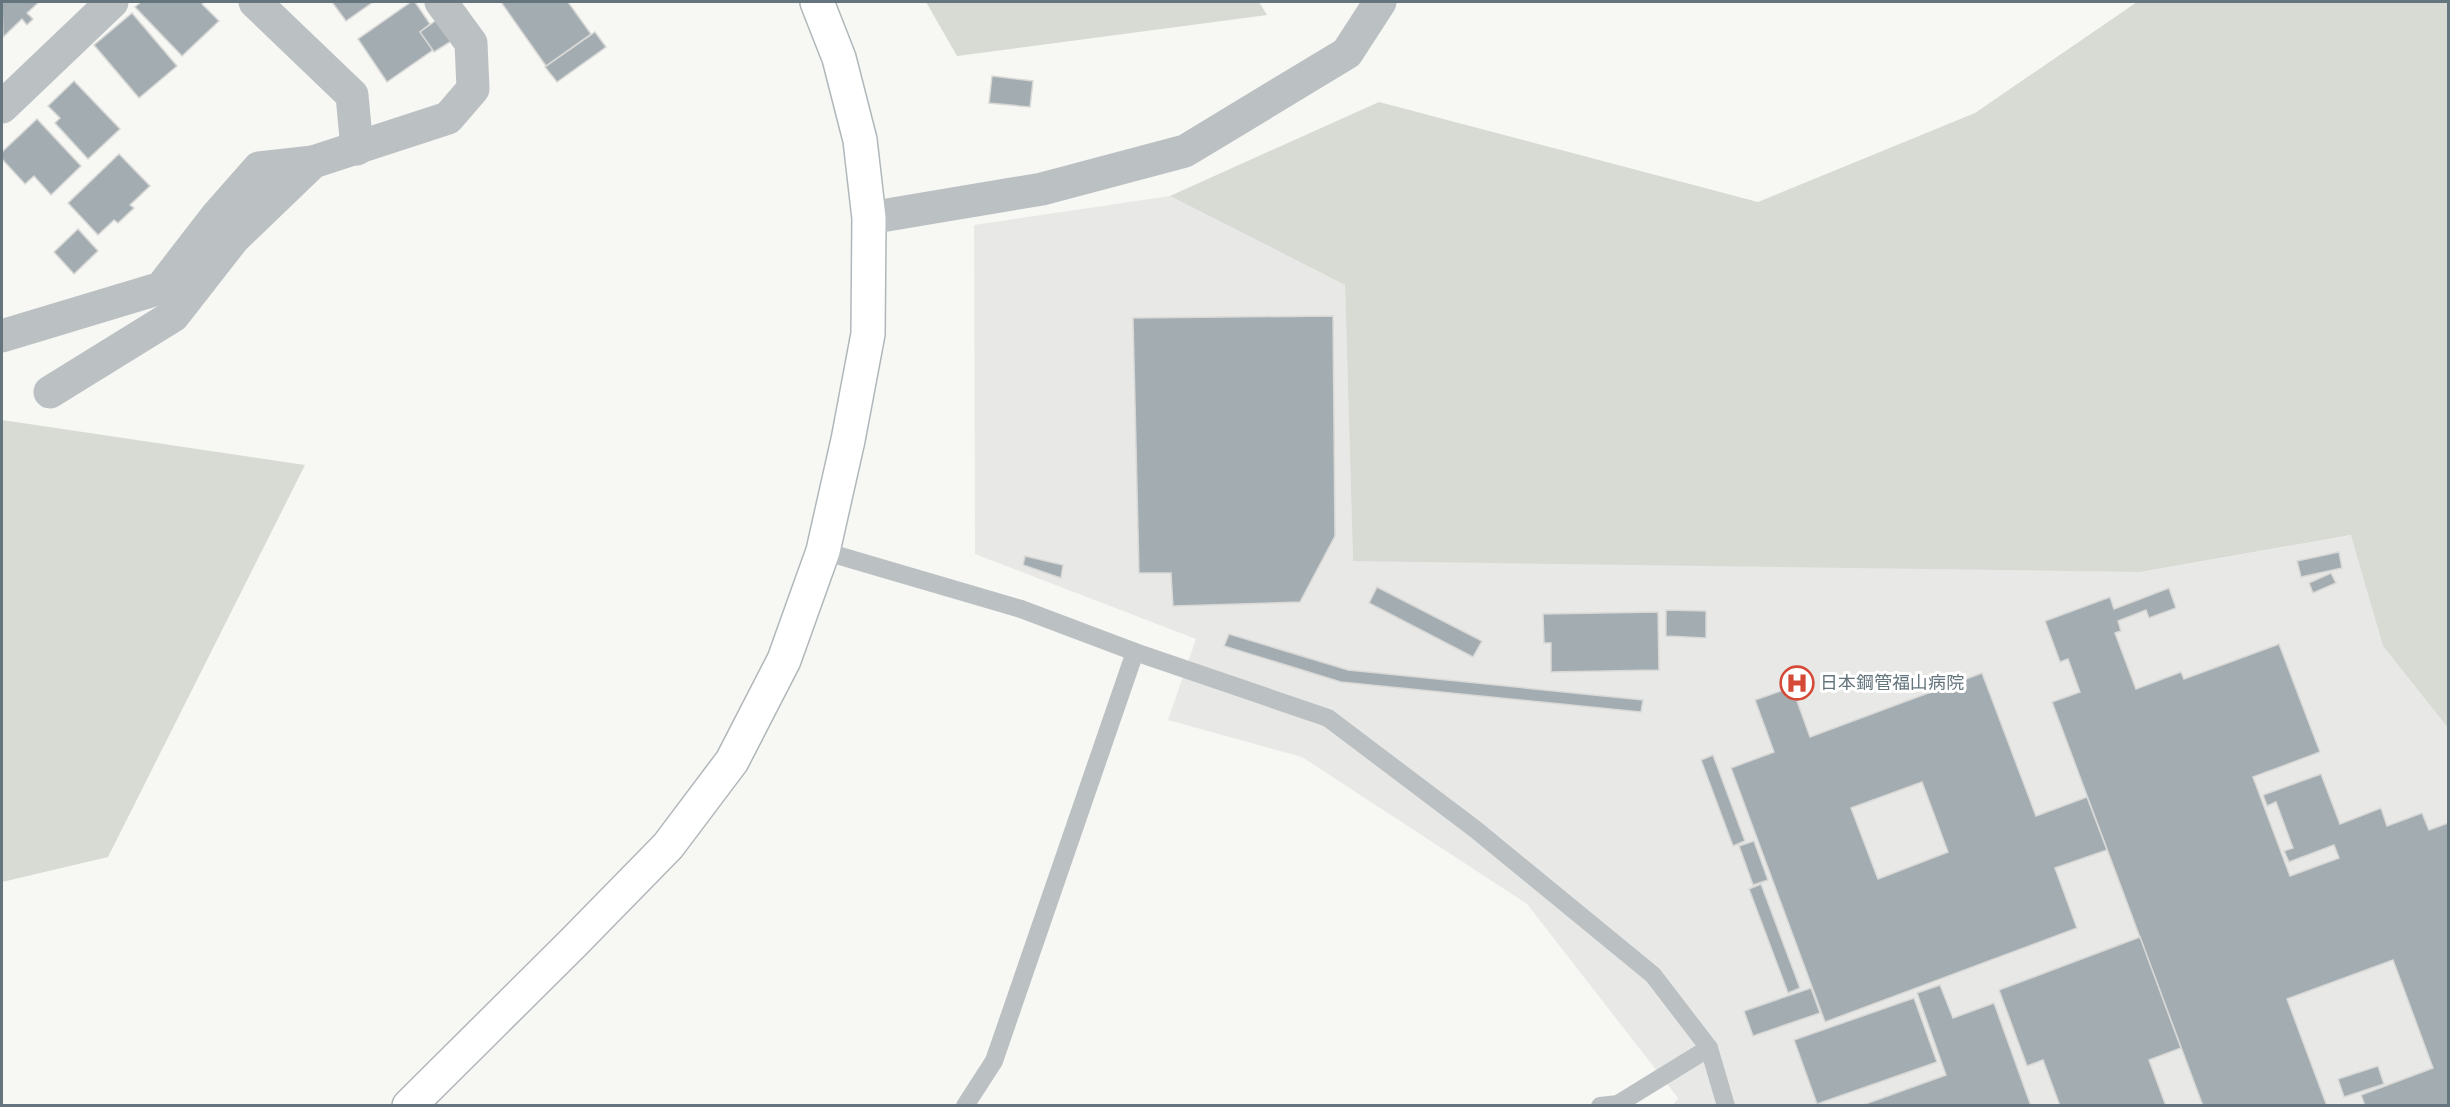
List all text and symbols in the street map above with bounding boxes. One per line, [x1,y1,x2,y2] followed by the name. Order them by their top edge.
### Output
[1779,665,1815,701] hospital icon: 日本鋼管福山病院
[1820,672,1964,693] place label: 日本鋼管福山病院

